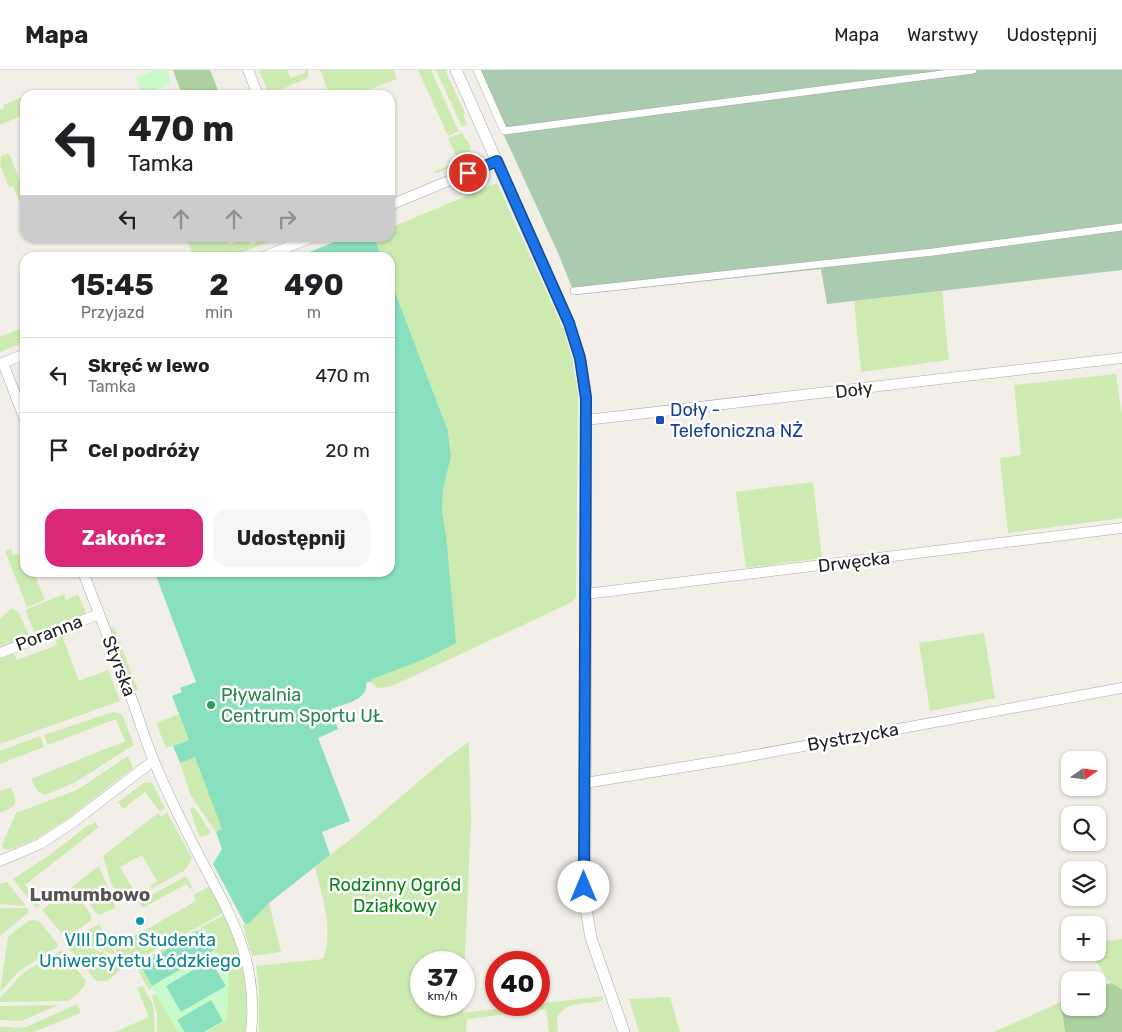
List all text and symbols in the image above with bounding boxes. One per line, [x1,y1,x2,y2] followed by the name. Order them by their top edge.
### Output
[25,21,88,49] text: Mapa
[834,24,879,46] text: Mapa
[907,24,978,46] text: Warstwy
[1006,24,1097,46] text: Udostępnij
[128,108,234,150] text: 470 m
[45,110,110,175] icon: left
[128,150,194,177] text: Tamka
[447,152,489,194] pin
[454,159,482,187] icon: arrive
[114,205,142,233] icon: left
[167,205,195,233] icon: ahead
[220,205,248,233] icon: ahead
[273,205,301,233] icon: right
[71,267,154,303] text: 15:45
[209,267,229,303] text: 2
[284,267,344,303] text: 490
[81,303,144,322] text: Przyjazd
[205,303,233,322] text: min
[307,303,321,322] text: m
[88,354,210,377] text: Skręć w lewo
[45,361,73,389] icon: left
[315,364,370,387] text: 470 m
[88,377,136,396] text: Tamka
[834,377,874,403] street label: Doły
[670,399,803,442] place label: Doły - Telefoniczna NŻ
[654,414,666,426] marker: Doły - Telefoniczna NŻ
[45,436,73,464] icon: arrive
[88,439,200,462] text: Cel podróży
[325,439,370,462] text: 20 m
[45,509,203,567] button: Zakończ
[213,509,370,567] button: Udostępnij
[817,547,891,577] street label: Drwęcka
[12,610,86,656] street label: Poranna
[97,633,141,699] street label: Styrska
[221,684,383,727] place label: Pływalnia Centrum Sportu UŁ
[205,699,217,711] marker: Pływalnia Centrum Sportu UŁ
[806,718,900,756] street label: Bystrzycka
[1061,751,1106,796] north arrow
[1061,751,1106,1016] map controls
[1061,806,1106,851] button: search
[557,860,609,912] position arrow
[1061,861,1106,906] button: layers
[329,874,461,917] park label: Rodzinny Ogród Działkowy
[30,883,150,906] district label: Lumumbowo
[134,915,146,927] marker: VIII Dom Studenta Uniwersytetu Łódzkiego
[1061,916,1106,961] button: +
[39,929,241,972] place label: VIII Dom Studenta Uniwersytetu Łódzkiego
[485,951,550,1016] speed limit sign: 40
[427,963,458,992] text: 37
[1061,971,1106,1016] button: −
[428,989,457,1003] text: km/h

